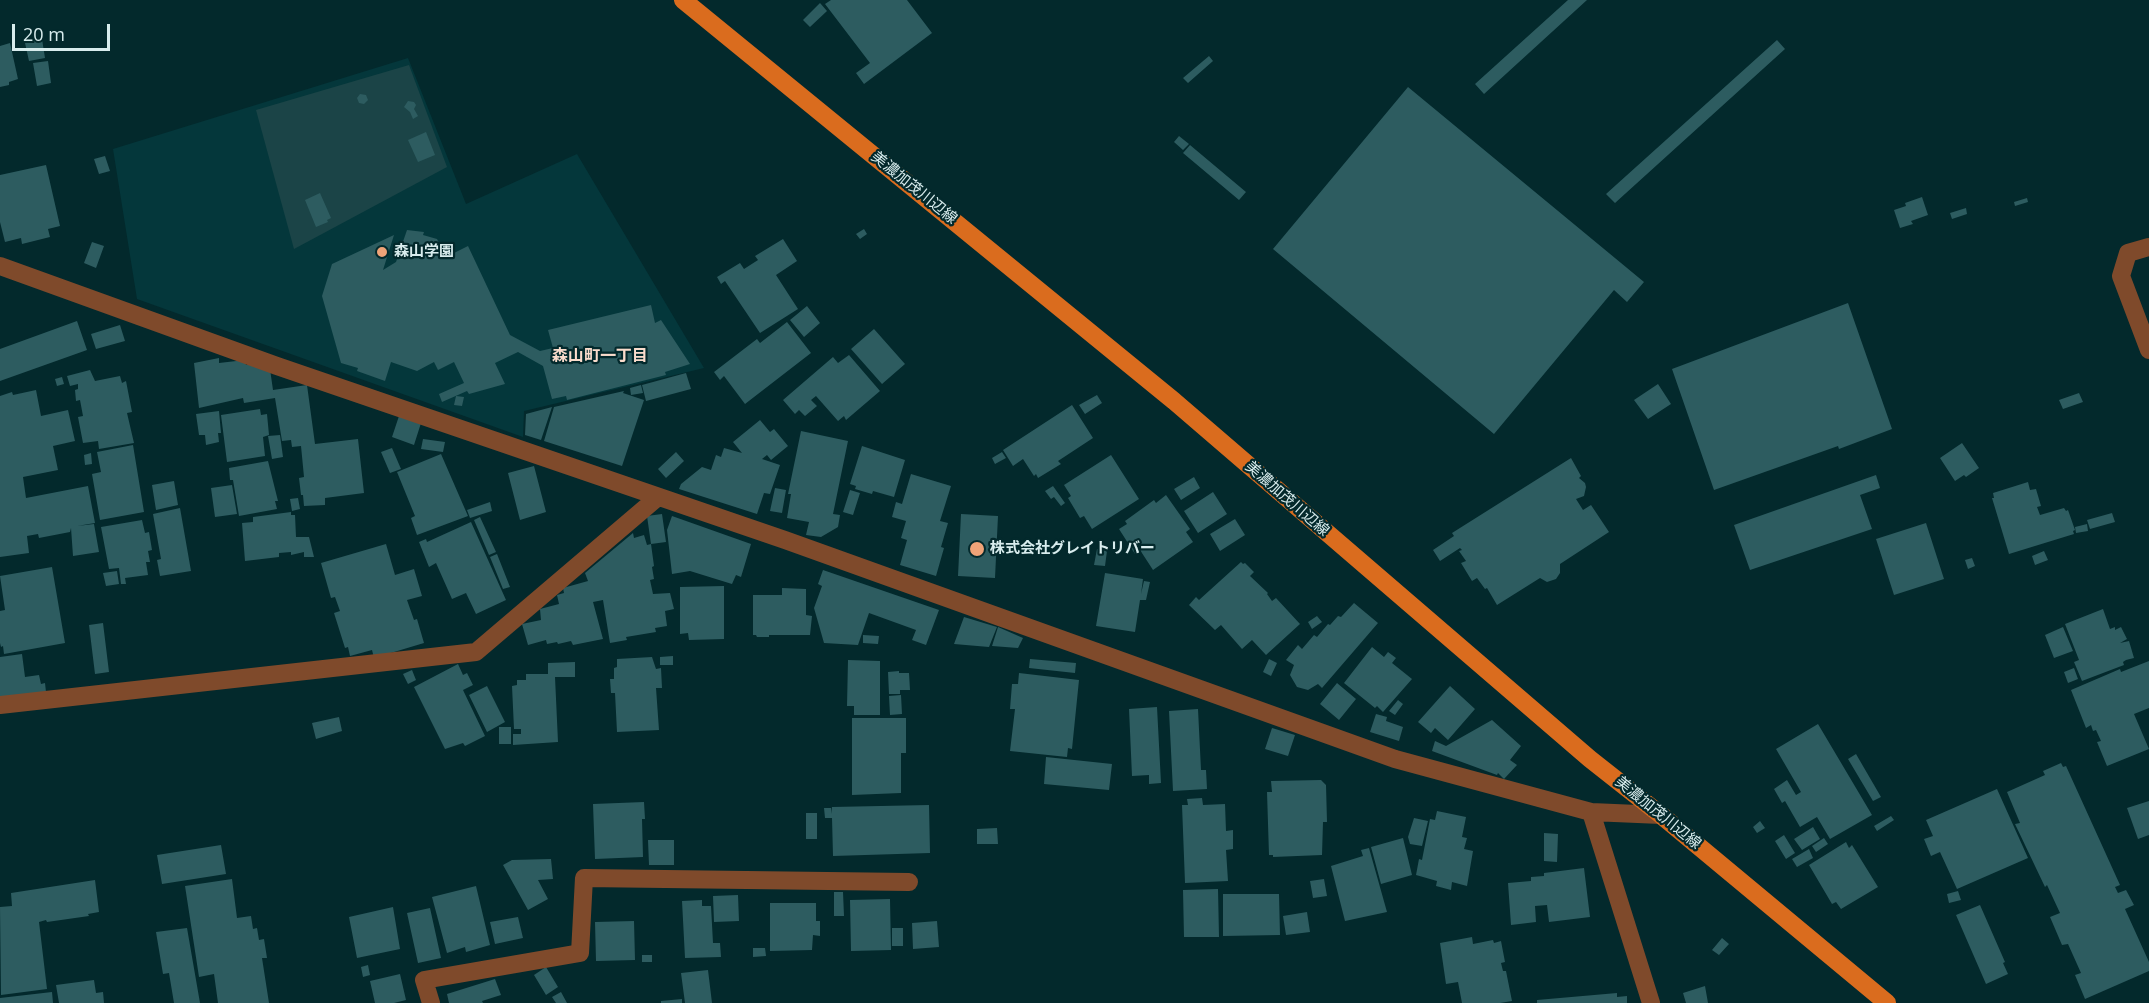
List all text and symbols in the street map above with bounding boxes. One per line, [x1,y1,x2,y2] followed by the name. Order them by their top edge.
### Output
[15,12,112,50] scale bar
[23,22,65,46] text: 20 m
[868,148,960,228] street label: 美濃加茂川辺線
[394,243,454,261] place label: 森山学園
[375,245,389,259] marker: 森山学園
[552,346,648,366] district label: 森山町一丁目
[1241,458,1333,540] street label: 美濃加茂川辺線
[968,540,986,558] marker: 株式会社グレイトリバー
[990,540,1155,558] place label: 株式会社グレイトリバー
[1612,773,1704,853] street label: 美濃加茂川辺線

